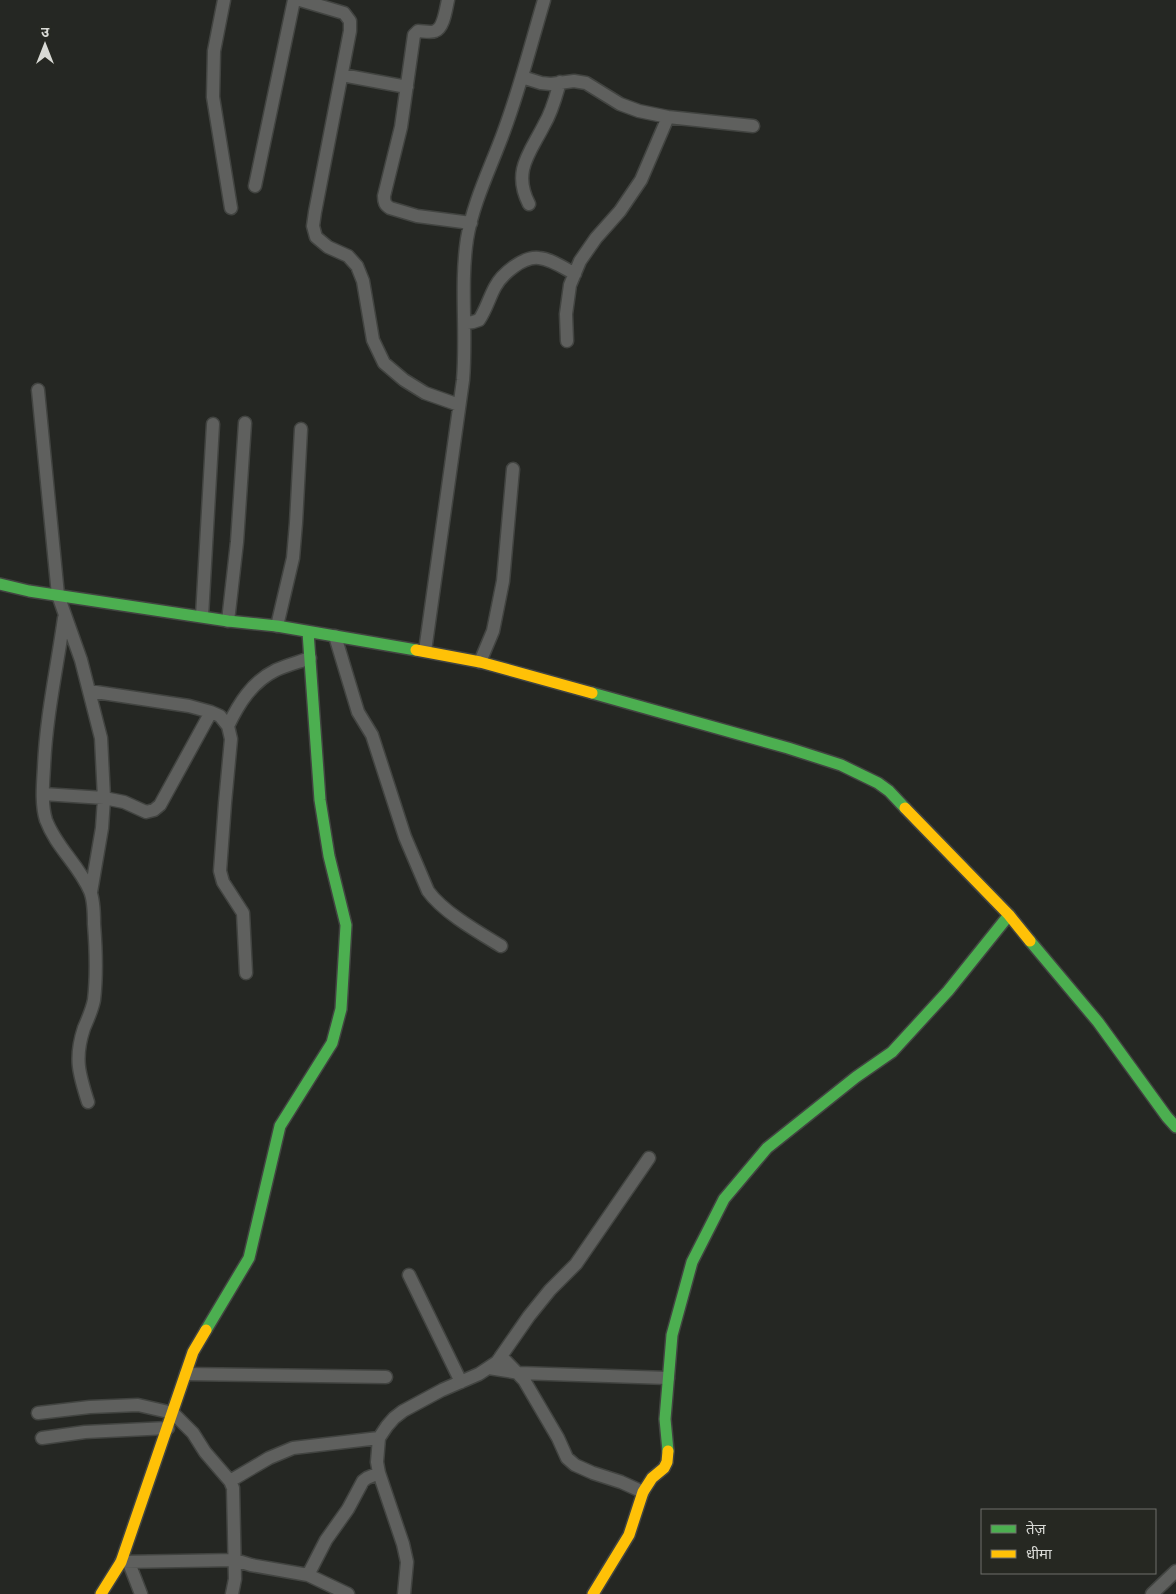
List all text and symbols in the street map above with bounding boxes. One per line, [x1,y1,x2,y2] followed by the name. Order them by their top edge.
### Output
[20,20,70,70] north arrow
[41,24,50,40] text: उ
[981,1509,1156,1574] legend
[1026,1520,1047,1537] text: तेज़
[1026,1545,1053,1562] text: धीमा

